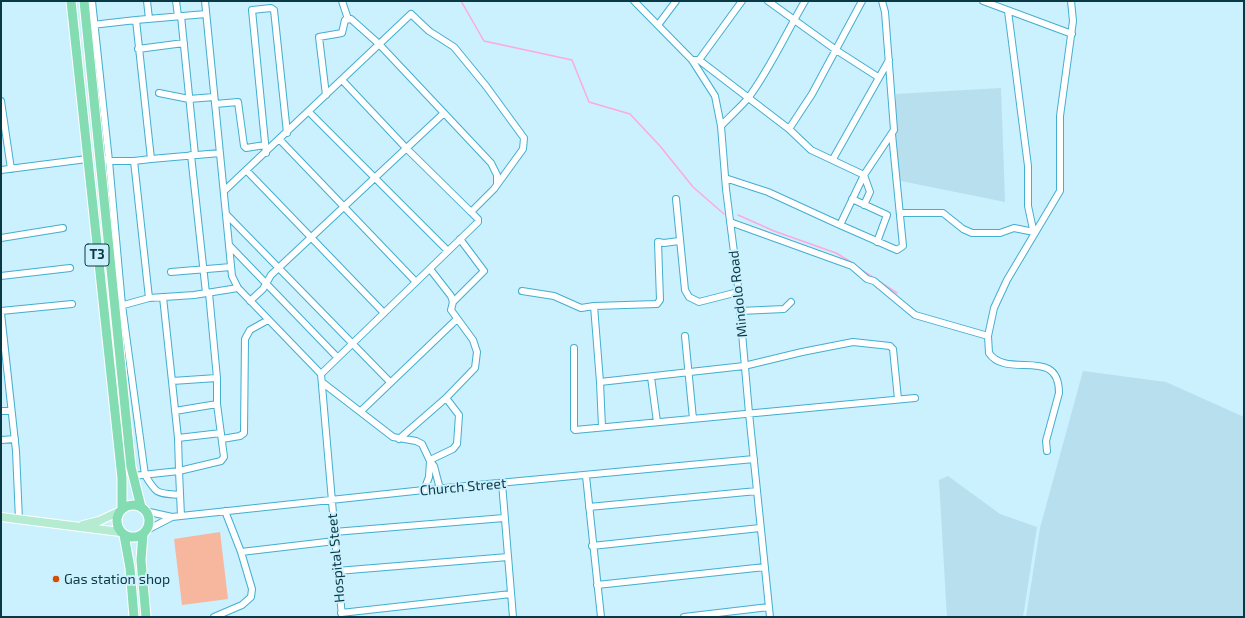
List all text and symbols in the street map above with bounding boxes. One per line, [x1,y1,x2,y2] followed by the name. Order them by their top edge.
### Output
[85,244,109,266] road number: T3
[725,250,751,338] street label: Mindolo Road
[419,475,507,499] street label: Church Street
[324,513,348,603] street label: Hospital Steet
[64,571,170,587] place label: Gas station shop
[51,574,61,584] marker: Gas station shop

